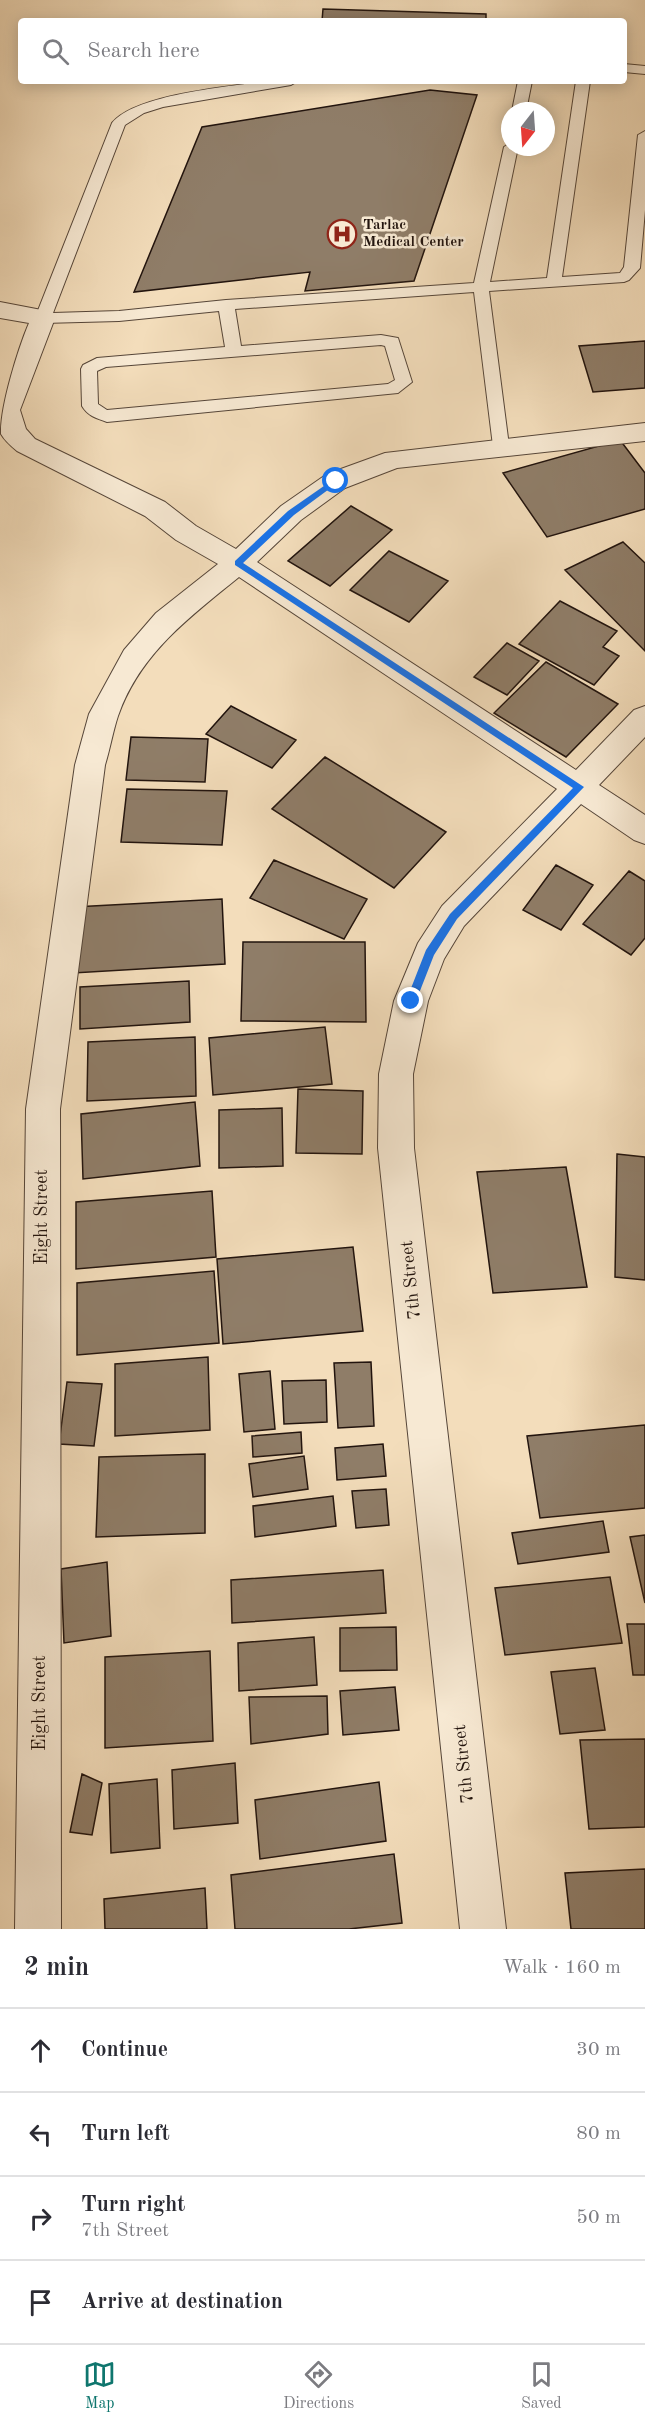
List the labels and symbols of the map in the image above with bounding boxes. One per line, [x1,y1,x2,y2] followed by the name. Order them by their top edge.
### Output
[501,102,555,156] north arrow
[326,218,358,250] hospital icon: Tarlac Medical Center
[363,218,464,250] place label: Tarlac Medical Center
[322,467,348,493] route start
[397,987,423,1013] route end
[33,1169,51,1265] street label: Eight Street
[398,1240,424,1320] street label: 7th Street
[31,1655,49,1751] street label: Eight Street
[451,1724,477,1804] street label: 7th Street

